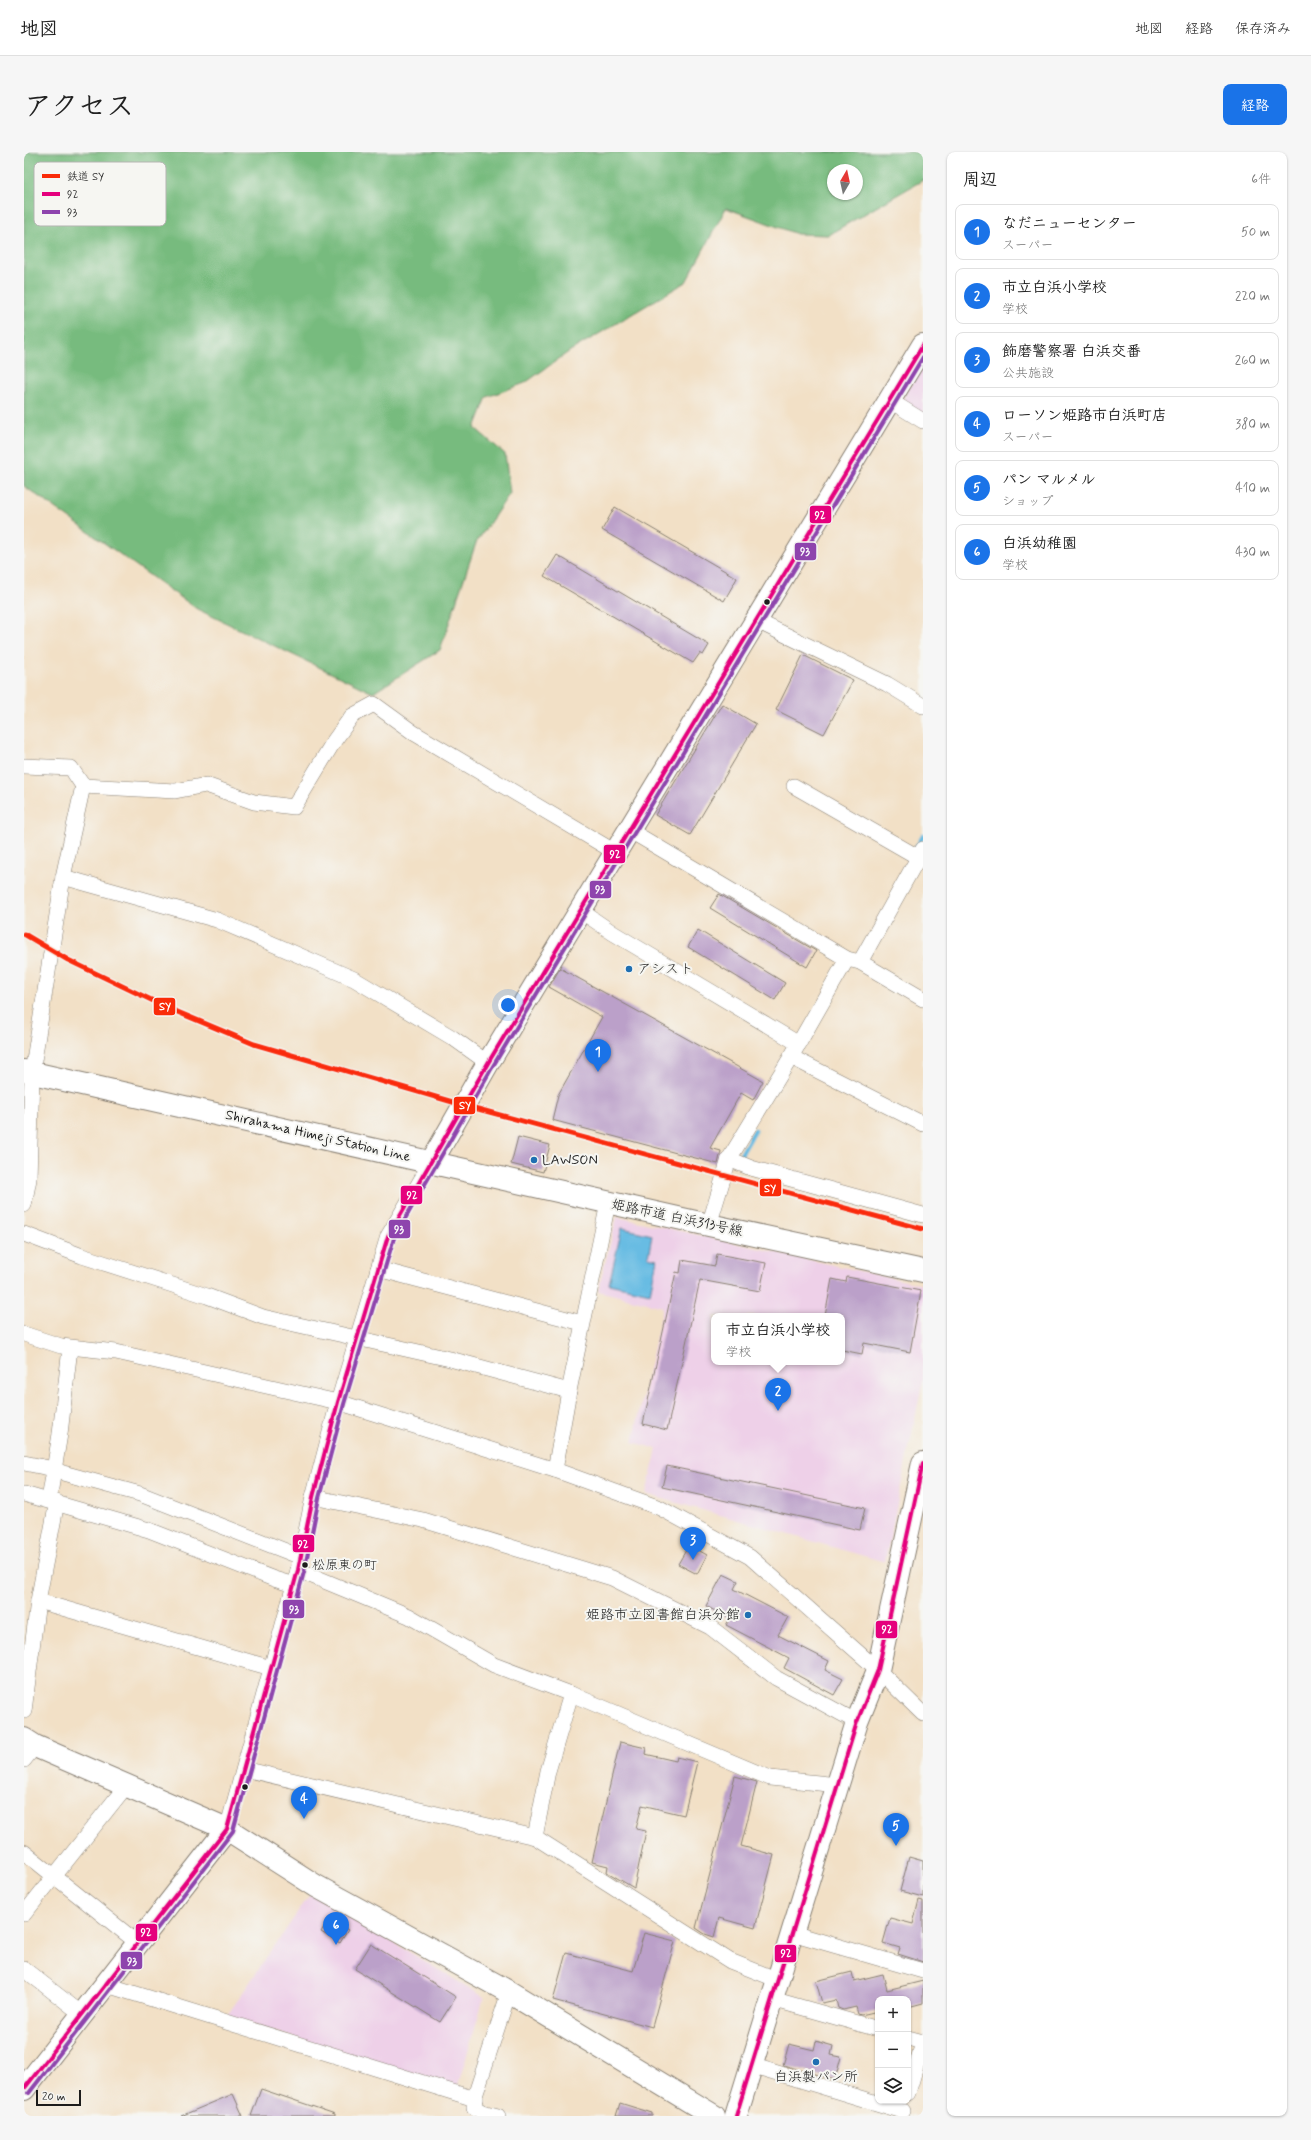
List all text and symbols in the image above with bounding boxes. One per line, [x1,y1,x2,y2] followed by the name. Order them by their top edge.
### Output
[20,17,58,42] text: 地図
[1135,20,1163,38] text: 地図
[1185,20,1213,38] text: 経路
[1235,20,1291,38] text: 保存済み
[1223,84,1287,125] button: 経路
[24,89,134,126] text: アクセス
[34,162,166,226] legend
[827,164,863,200] north arrow
[963,169,997,191] text: 周辺
[67,170,104,184] text: 鉄道 SY
[1251,171,1271,188] text: 6件
[67,188,78,202] text: 92
[67,206,77,220] text: 93
[1002,214,1137,234] text: なだニューセンター
[974,224,980,241] text: 1
[1241,224,1270,241] text: 50 m
[1002,237,1053,254] text: スーパー
[1002,278,1107,298] text: 市立白浜小学校
[974,288,980,305] text: 2
[1235,288,1270,305] text: 220 m
[1002,301,1028,318] text: 学校
[1002,342,1141,362] text: 飾磨警察署 白浜交番
[974,352,980,369] text: 3
[1235,352,1270,369] text: 260 m
[1002,365,1054,382] text: 公共施設
[1002,406,1167,426] text: ローソン姫路市白浜町店
[973,416,981,433] text: 4
[1235,416,1270,433] text: 380 m
[1002,429,1053,446] text: スーパー
[1002,470,1095,490] text: パン マルメル
[973,480,981,497] text: 5
[1235,480,1270,497] text: 410 m
[1002,493,1053,510] text: ショップ
[809,505,832,524] line badge: 92
[814,509,826,523] text: 92
[1002,534,1077,554] text: 白浜幼稚園
[794,542,817,561] line badge: 93
[974,544,980,561] text: 6
[1235,544,1270,561] text: 430 m
[800,545,810,559] text: 93
[1002,557,1028,574] text: 学校
[762,597,772,607] unlabelled marker
[603,844,626,864] line badge: 92
[609,848,621,862] text: 92
[589,880,612,899] line badge: 93
[595,883,605,897] text: 93
[637,960,694,978] place label: アシスト
[624,964,634,974] marker: アシスト
[498,995,518,1015] your location
[153,997,176,1016] line badge: SY
[159,1000,172,1014] text: SY
[585,1039,611,1072] pin: 1
[453,1096,476,1115] line badge: SY
[459,1099,472,1113] text: SY
[224,1106,413,1166] street label: Shirahama Himeji Station Line
[542,1151,598,1169] place label: LAWSON
[529,1155,539,1165] marker: LAWSON
[759,1178,782,1197] line badge: SY
[764,1182,777,1196] text: SY
[400,1185,423,1205] line badge: 92
[406,1189,418,1203] text: 92
[610,1195,744,1241] street label: 姫路市道 白浜313号線
[388,1219,411,1239] line badge: 93
[394,1223,404,1237] text: 93
[711,1313,845,1365] popup
[725,1321,831,1341] text: 市立白浜小学校
[725,1344,752,1361] text: 学校
[765,1378,791,1411] pin: 2
[680,1527,706,1560] pin: 3
[292,1534,315,1553] line badge: 92
[297,1538,309,1552] text: 92
[312,1557,377,1574] place label: 松原東の町
[300,1560,310,1570] marker: 松原東の町
[282,1599,305,1619] line badge: 93
[289,1603,299,1617] text: 93
[586,1606,740,1624] place label: 姫路市立図書館白浜分館
[743,1610,753,1620] marker: 姫路市立図書館白浜分館
[875,1620,898,1639] line badge: 92
[881,1623,893,1637] text: 92
[240,1782,250,1792] unlabelled marker
[291,1786,317,1819] pin: 4
[883,1813,909,1846] pin: 5
[323,1912,349,1945] pin: 6
[135,1923,158,1942] line badge: 92
[140,1926,152,1940] text: 92
[774,1944,797,1963] line badge: 92
[780,1947,792,1961] text: 92
[120,1951,143,1970] line badge: 93
[127,1955,137,1969] text: 93
[875,1996,911,2104] map controls
[875,1996,911,2032] button: +
[875,2032,911,2068] button: −
[811,2057,821,2067] marker: 白浜製パン所
[774,2068,858,2086] place label: 白浜製パン所
[875,2068,911,2104] button: layers
[36,2088,81,2107] scale bar
[42,2090,65,2104] text: 20 m

